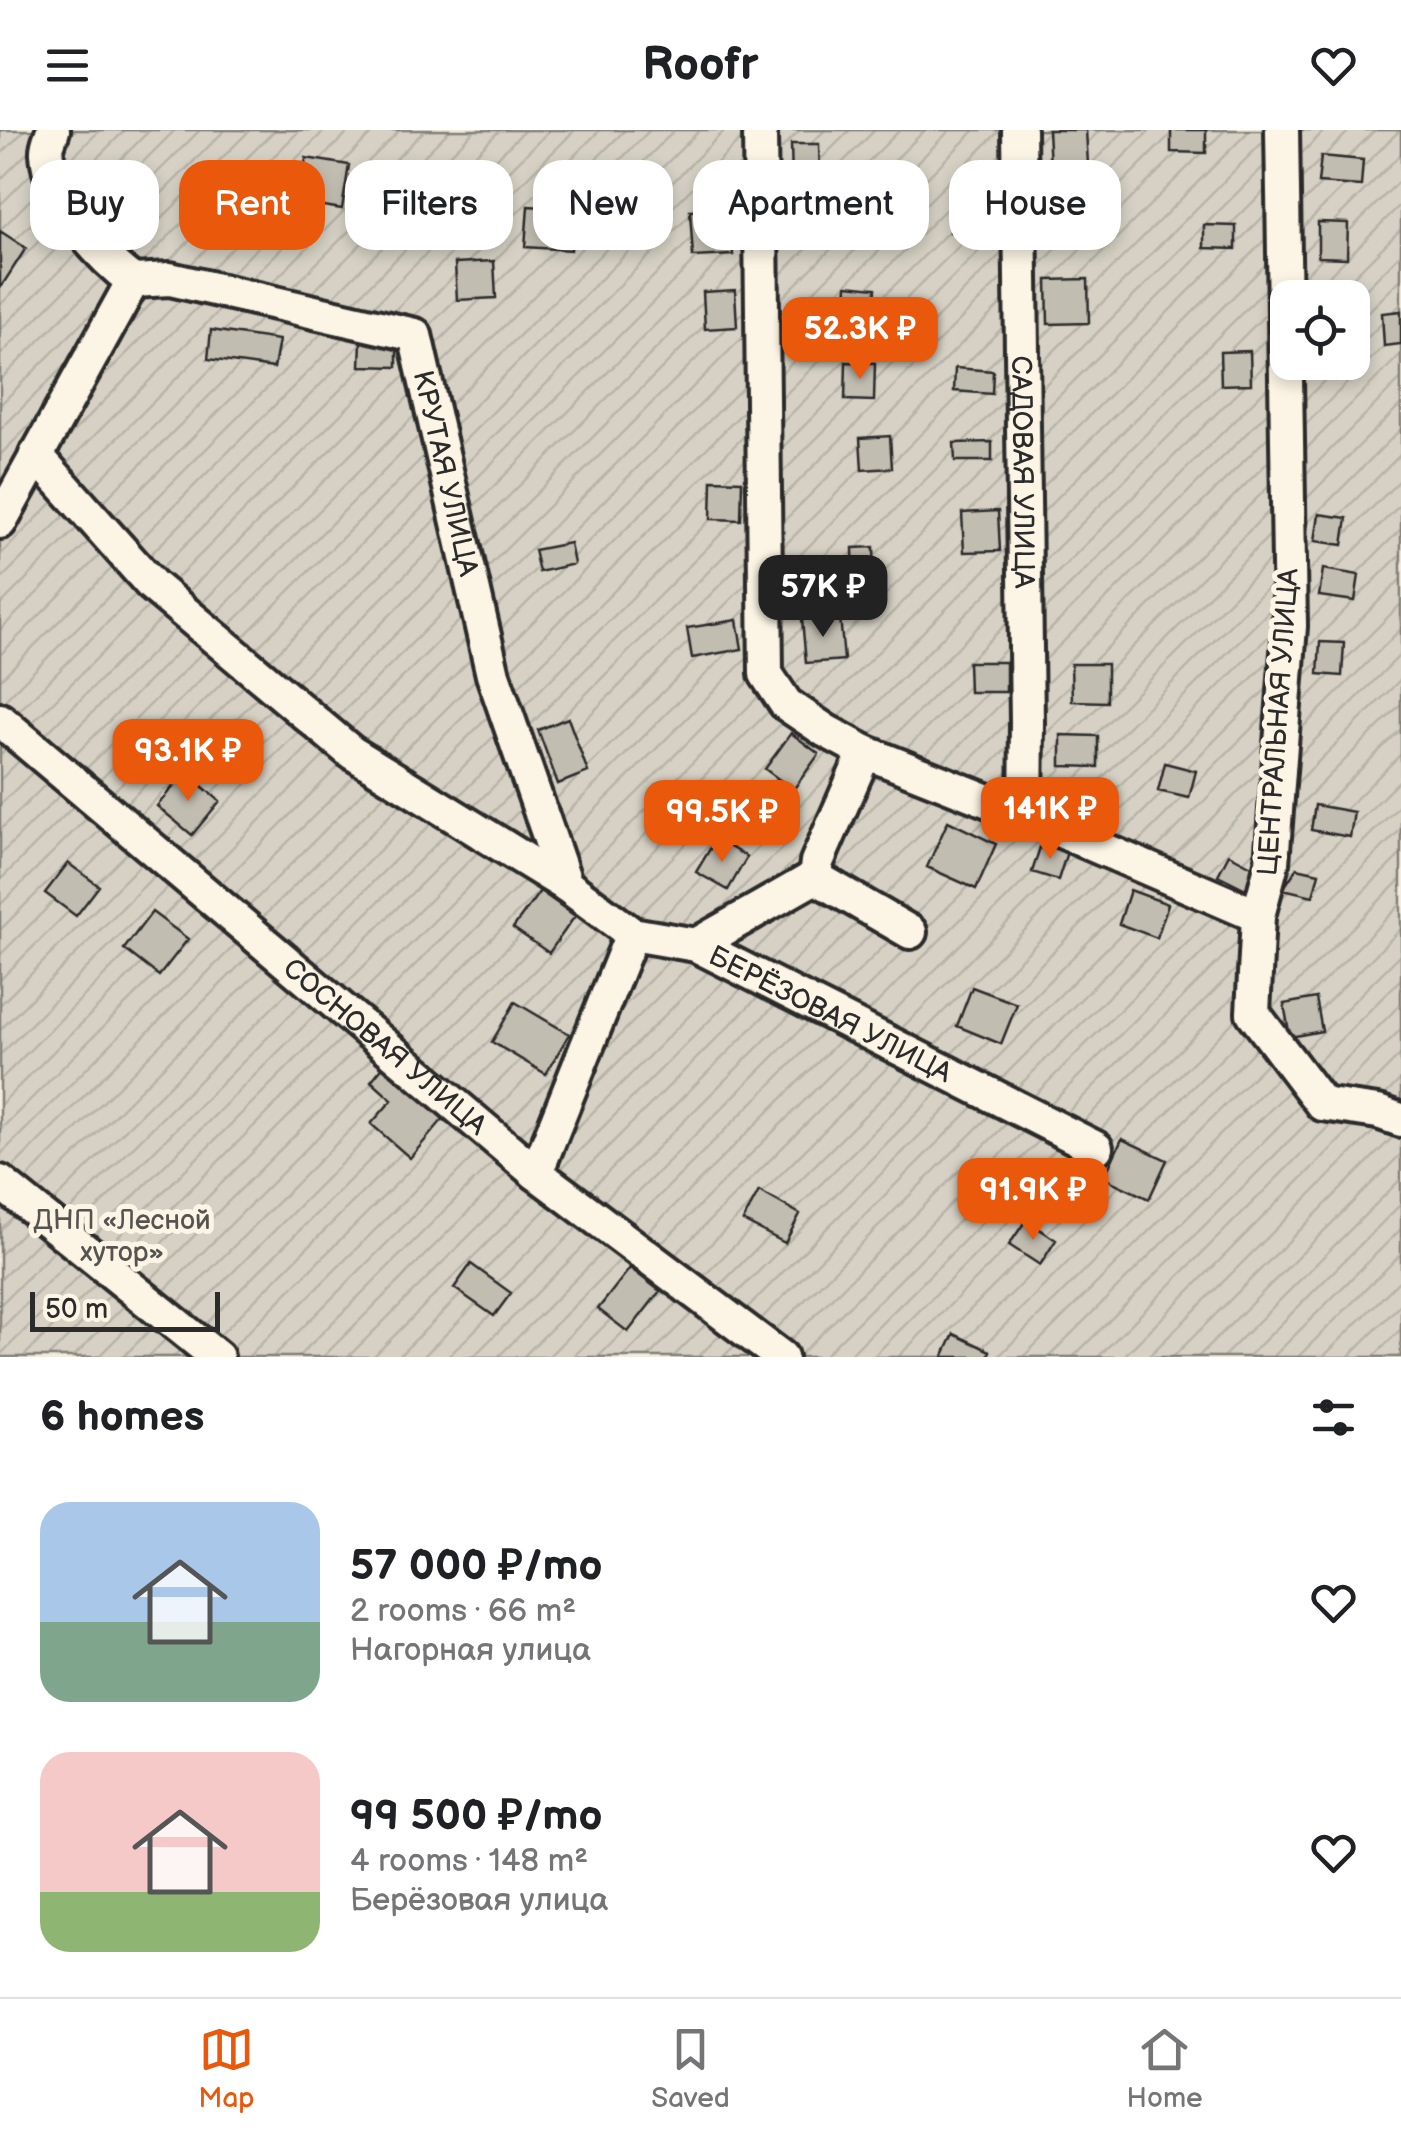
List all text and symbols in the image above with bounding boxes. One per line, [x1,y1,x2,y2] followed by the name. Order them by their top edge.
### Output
[40,38,95,93] icon: menu
[643,38,758,93] text: Roofr
[1306,38,1361,93] icon: heart
[30,160,159,250] chip: Buy
[179,160,325,250] chip: Rent
[345,160,513,250] chip: Filters
[533,160,673,250] chip: New
[693,160,929,250] chip: Apartment
[949,160,1121,250] chip: House
[1270,280,1370,380] map controls
[1270,280,1370,380] button: locate
[768,297,952,382] pin: 52.3K ₽
[804,310,916,349] text: 52.3K ₽
[1004,355,1040,590] street label: САДОВАЯ УЛИЦА
[406,367,485,580] street label: КРУТАЯ УЛИЦА
[753,555,893,640] pin: 57K ₽
[1251,566,1306,877] street label: ЦЕНТРАЛЬНАЯ УЛИЦА
[780,568,866,607] text: 57K ₽
[96,719,280,804] pin: 93.1K ₽
[135,732,241,771] text: 93.1K ₽
[969,777,1131,862] pin: 141K ₽
[630,780,814,865] pin: 99.5K ₽
[1003,790,1097,829] text: 141K ₽
[666,793,778,832] text: 99.5K ₽
[703,939,958,1091] street label: БЕРЁЗОВАЯ УЛИЦА
[276,952,494,1143] street label: СОСНОВАЯ УЛИЦА
[941,1158,1125,1243] pin: 91.9K ₽
[979,1171,1087,1210] text: 91.9K ₽
[33,1204,211,1269] park label: ДНП «Лесной хутор»
[30,1287,220,1332] scale bar
[45,1293,108,1326] text: 50 m
[1306,1390,1361,1445] icon: filters
[40,1392,204,1443] text: 6 homes
[350,1541,602,1592] text: 57 000 ₽/mo
[120,1542,240,1662] icon: home
[1306,1575,1361,1630] icon: heart
[350,1592,576,1631] text: 2 rooms · 66 m²
[350,1631,591,1670] text: Нагорная улица
[350,1791,602,1842] text: 99 500 ₽/mo
[120,1792,240,1912] icon: home
[1306,1825,1361,1880] icon: heart
[350,1842,588,1881] text: 4 rooms · 148 m²
[350,1881,608,1920] text: Берёзовая улица
[198,2022,255,2115] tab: Map
[651,2022,730,2115] tab: Saved
[1127,2022,1203,2115] tab: Home

